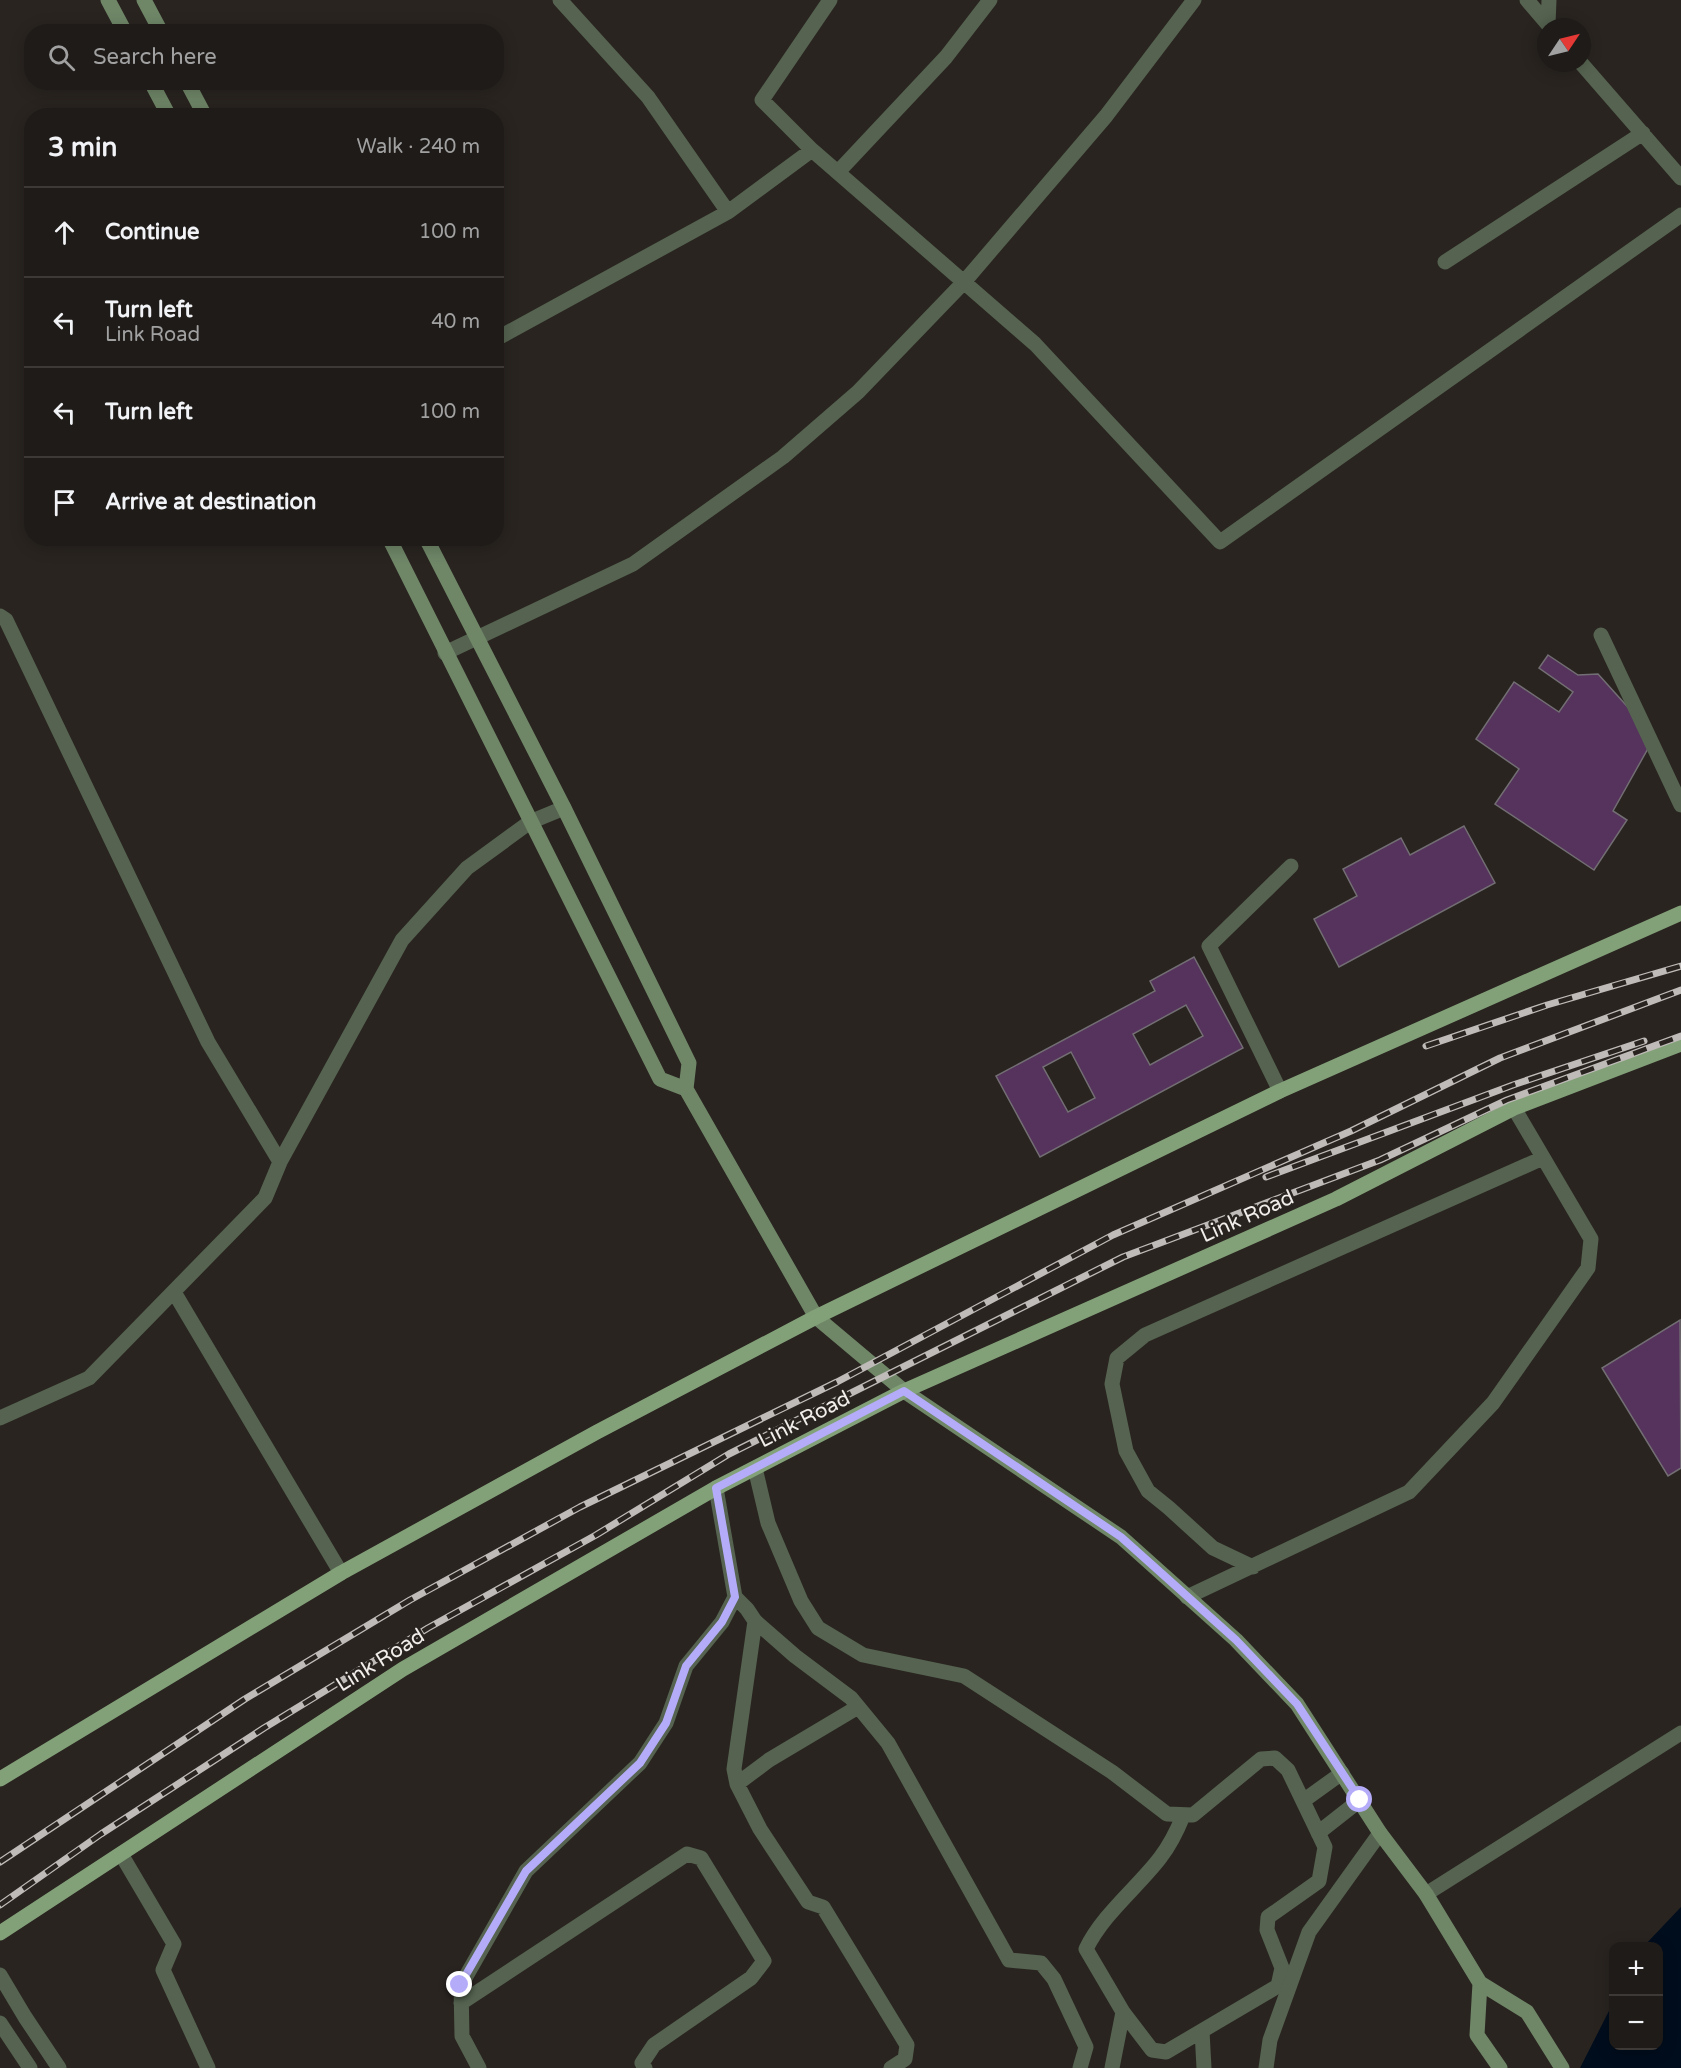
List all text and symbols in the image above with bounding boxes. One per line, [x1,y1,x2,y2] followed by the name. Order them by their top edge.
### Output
[1537,18,1591,72] north arrow
[24,24,504,90] search box
[45,41,78,74] icon: search
[93,44,217,70] text: Search here
[48,132,117,163] text: 3 min
[357,135,480,159] text: Walk · 240 m
[48,216,81,249] icon: ahead
[105,219,200,245] text: Continue
[419,220,480,244] text: 100 m
[105,297,193,323] text: Turn left
[48,306,81,339] icon: left
[431,310,480,334] text: 40 m
[105,323,200,347] text: Link Road
[48,396,81,429] icon: left
[105,399,193,425] text: Turn left
[419,400,480,424] text: 100 m
[48,486,81,519] icon: arrive
[105,489,316,515] text: Arrive at destination
[1197,1185,1298,1248] street label: Link Road
[754,1386,854,1453] street label: Link Road
[331,1623,429,1697] street label: Link Road
[1346,1786,1372,1812] route start
[1609,1942,1663,2050] map controls
[1609,1942,1663,1996] button: +
[446,1971,472,1997] route end
[1609,1996,1663,2050] button: −

